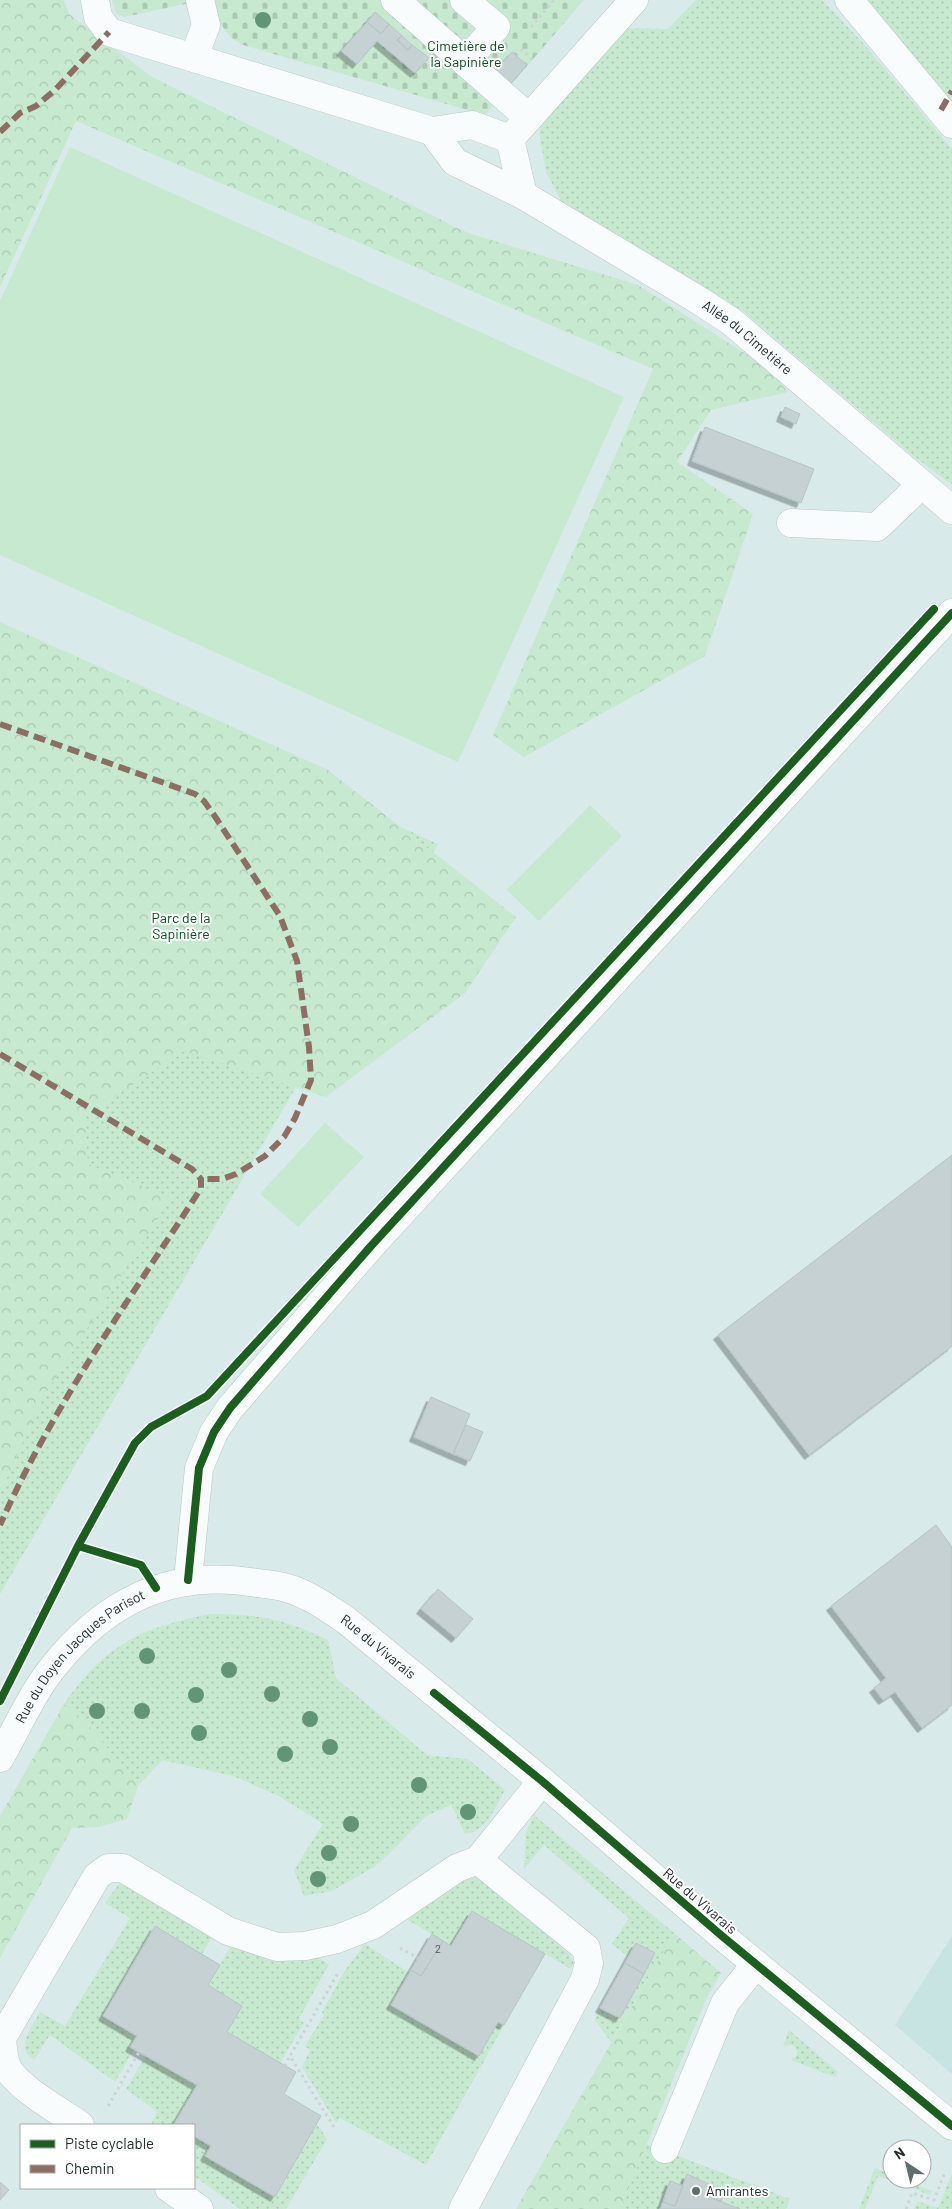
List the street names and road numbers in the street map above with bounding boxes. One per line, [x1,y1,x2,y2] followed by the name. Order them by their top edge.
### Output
[699,296,796,378] street label: Allée du Cimetière
[11,1586,147,1726] street label: Rue du Doyen Jacques Parisot
[338,1610,420,1682] street label: Rue du Vivarais
[660,1864,741,1937] street label: Rue du Vivarais

